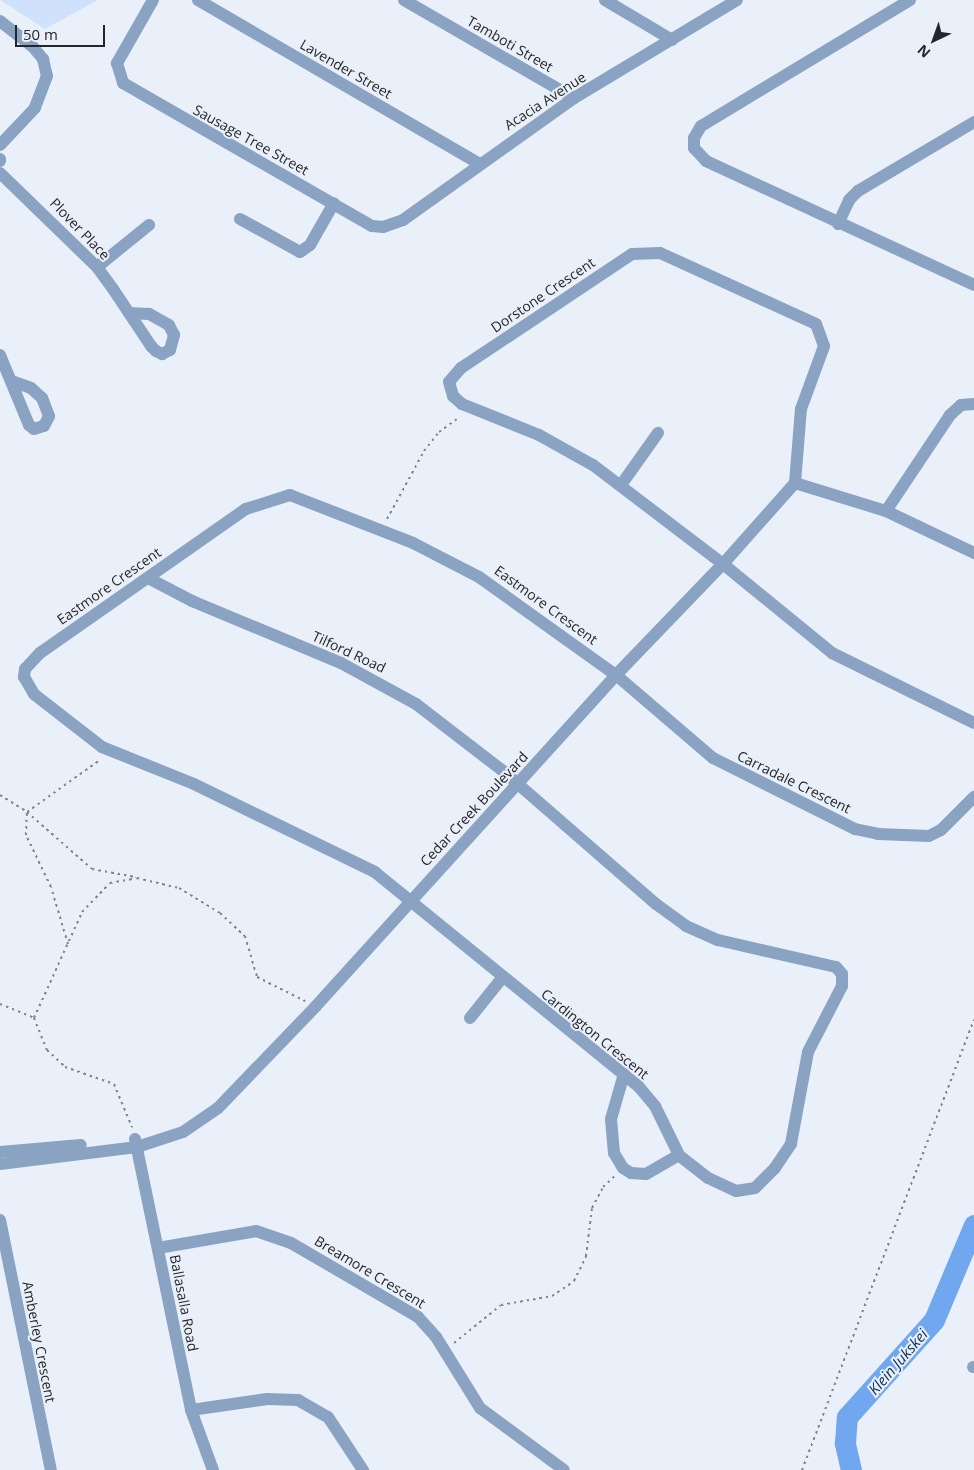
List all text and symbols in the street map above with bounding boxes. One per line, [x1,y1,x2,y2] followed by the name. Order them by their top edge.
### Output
[464,13,556,75] street label: Tamboti Street
[18,15,108,47] scale bar
[909,15,959,65] north arrow
[23,24,58,44] text: 50 m
[297,36,395,102] street label: Lavender Street
[913,41,934,62] text: N
[501,68,589,134] street label: Acacia Avenue
[190,101,312,179] street label: Sausage Tree Street
[47,195,113,263] street label: Plover Place
[488,254,598,336] street label: Dorstone Crescent
[54,544,164,628] street label: Eastmore Crescent
[491,562,601,648] street label: Eastmore Crescent
[310,628,388,676] street label: Tilford Road
[734,747,854,817] street label: Carradale Crescent
[417,748,531,870] street label: Cedar Creek Boulevard
[538,985,652,1083] street label: Cardington Crescent
[312,1232,428,1312] street label: Breamore Crescent
[166,1253,202,1353] street label: Ballasalla Road
[19,1280,59,1404] street label: Amberley Crescent
[865,1326,931,1398] water label: Klein Jukskei

